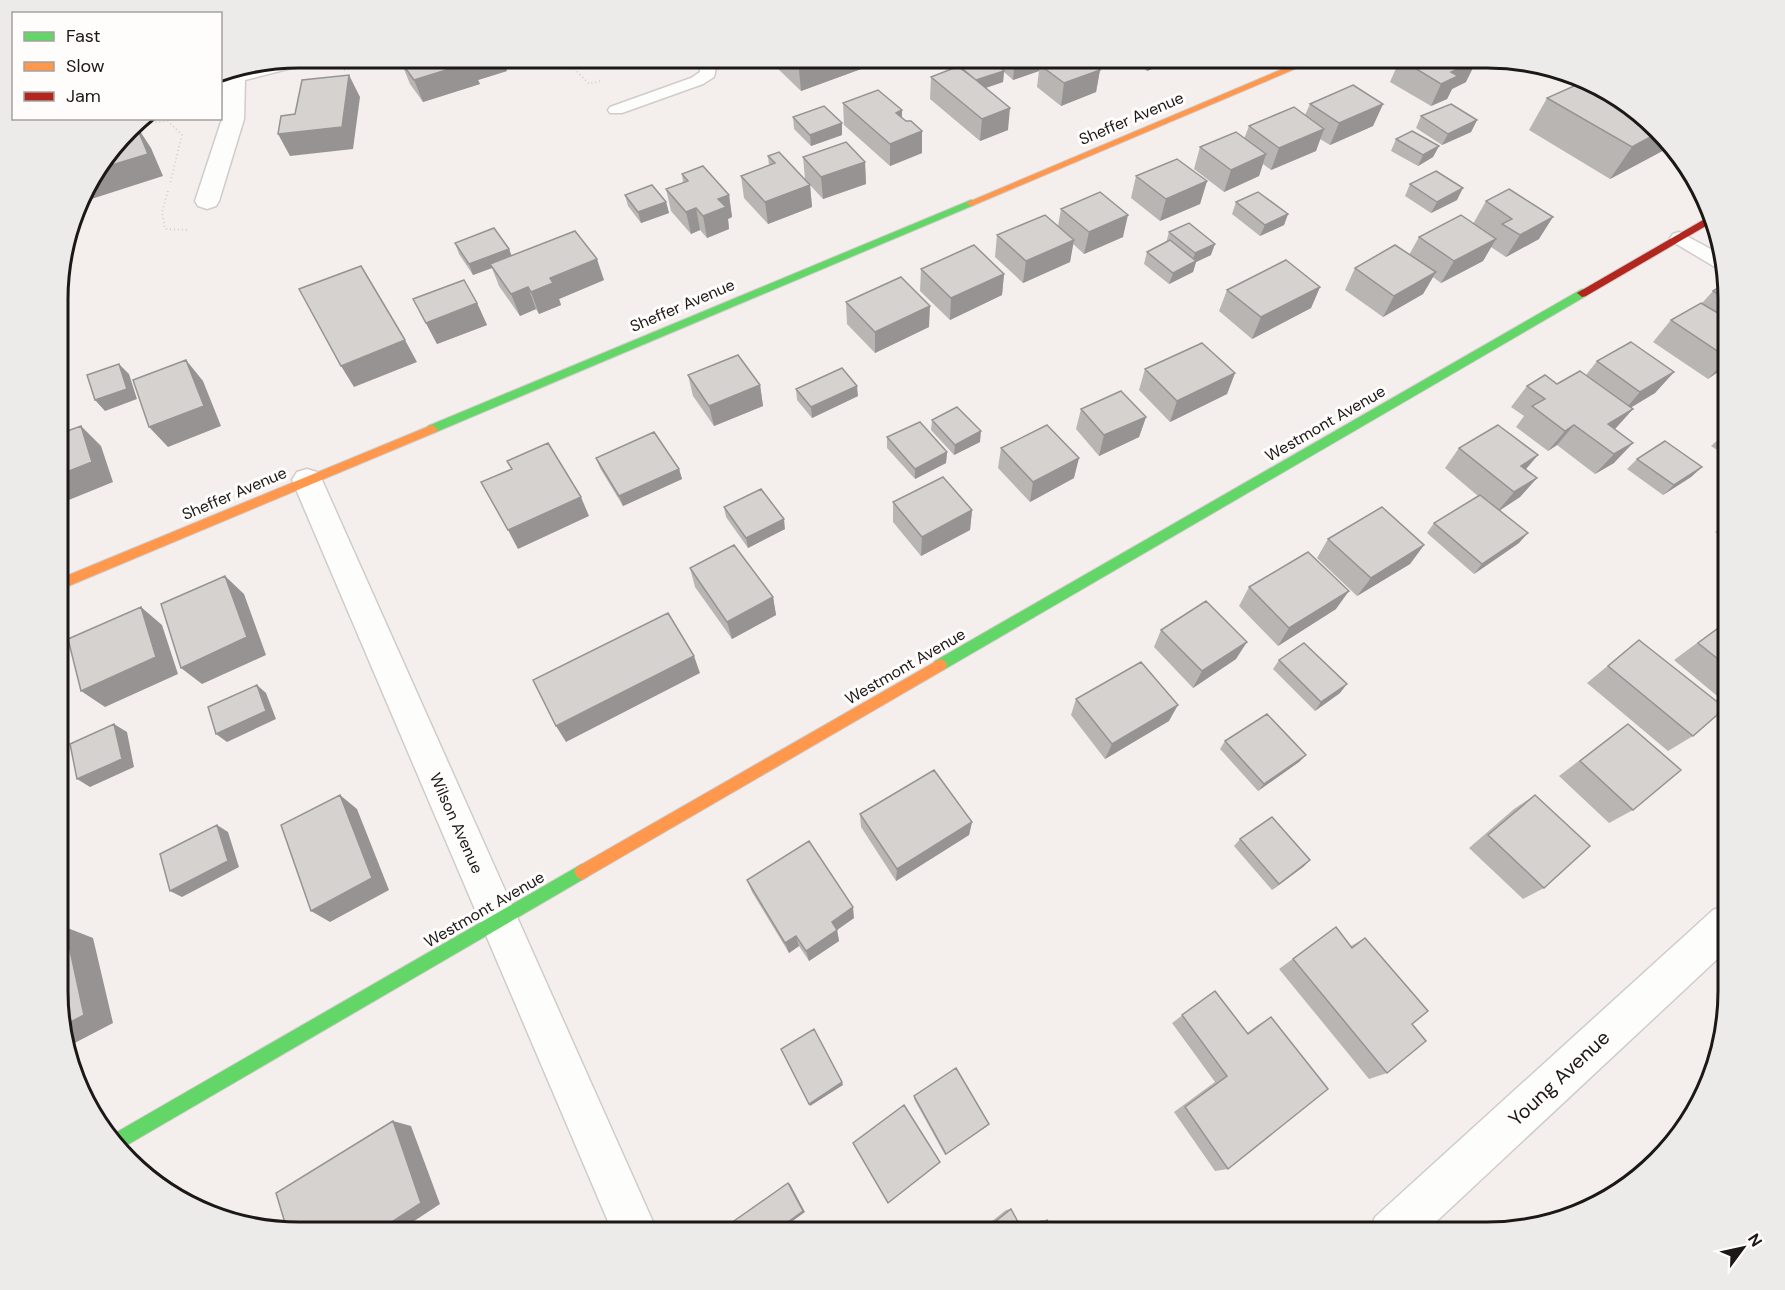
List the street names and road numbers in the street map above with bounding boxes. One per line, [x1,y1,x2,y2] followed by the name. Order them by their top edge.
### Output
[1076,87,1187,150] street label: Sheffer Avenue
[627,274,738,337] street label: Sheffer Avenue
[1261,380,1389,466] street label: Westmont Avenue
[179,462,290,525] street label: Sheffer Avenue
[841,623,969,709] street label: Westmont Avenue
[425,769,488,877] street label: Wilson Avenue
[420,866,548,952] street label: Westmont Avenue
[1503,1024,1615,1132] street label: Young Avenue

